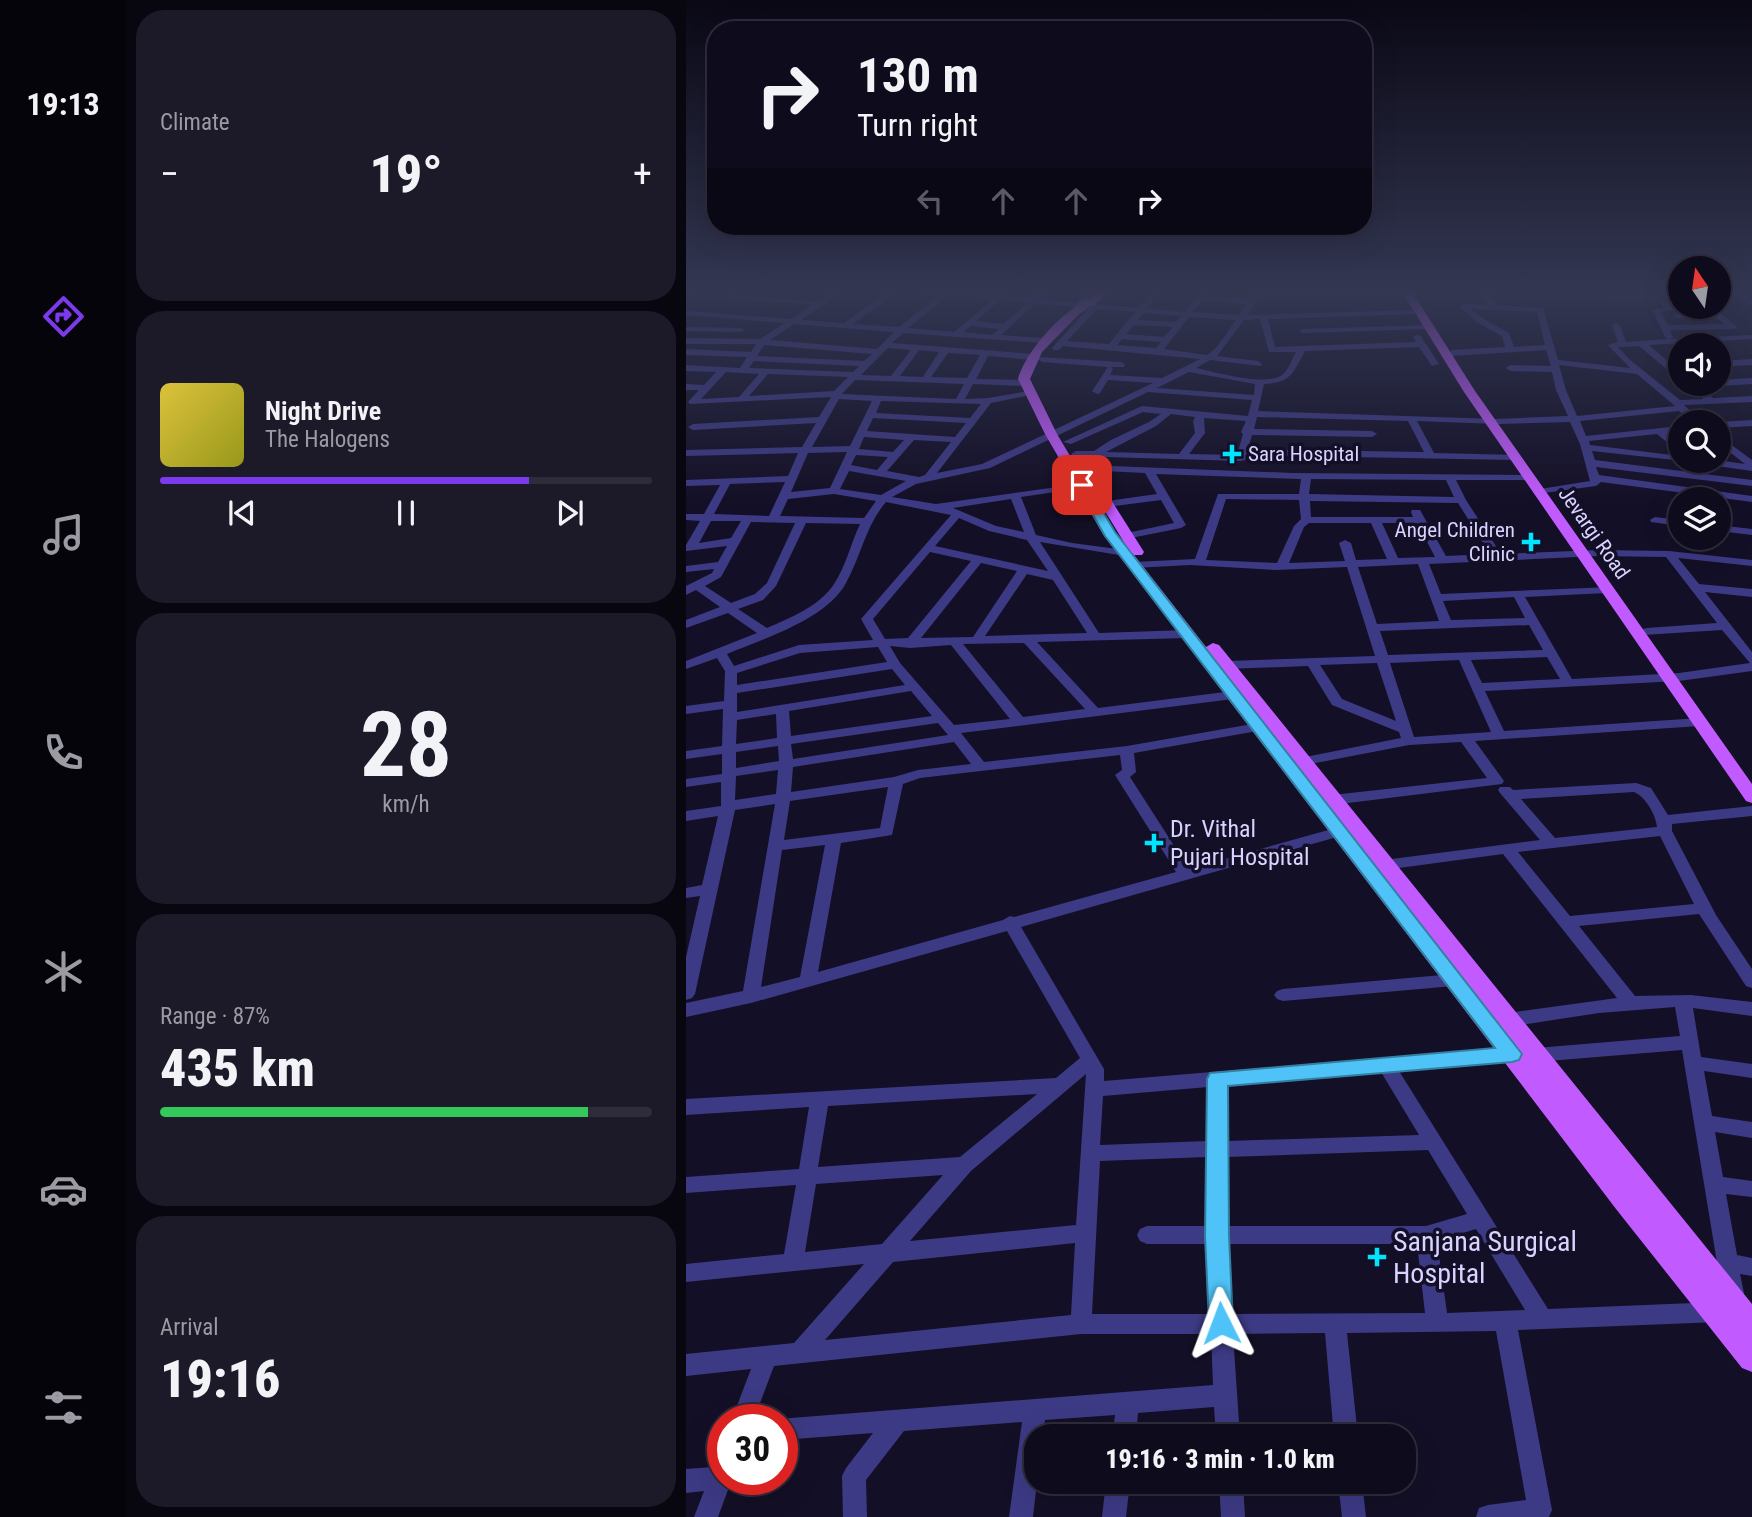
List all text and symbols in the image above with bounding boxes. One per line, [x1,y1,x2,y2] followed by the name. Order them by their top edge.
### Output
[857,47,979,104] text: 130 m
[742,49,833,140] icon: right
[26,85,100,123] text: 19:13
[857,106,978,144] text: Turn right
[160,109,230,136] text: Climate
[369,144,443,205] text: 19°
[160,152,179,196] text: −
[633,152,652,196] text: +
[911,182,949,220] icon: left
[984,182,1022,220] icon: ahead
[1057,182,1095,220] icon: ahead
[1130,182,1168,220] icon: right
[1668,256,1731,318] north arrow
[1668,256,1731,550] map controls
[39,292,88,341] icon: directions
[1668,333,1731,396] button: sound
[265,396,381,426] text: Night Drive
[1668,410,1731,473] button: search
[265,426,390,453] text: The Halogens
[1248,442,1359,466] place label: Sara Hospital
[1222,444,1242,464] marker: Sara Hospital
[1052,455,1112,515] pin
[1063,466,1101,504] icon: arrive
[1553,482,1635,584] street label: Jevargi Road
[1668,487,1731,550] button: layers
[223,494,261,532] icon: previous
[387,494,425,532] icon: pause
[551,494,589,532] icon: next
[39,510,88,559] icon: music
[1395,518,1515,566] place label: Angel Children Clinic
[1521,532,1541,552] marker: Angel Children Clinic
[360,692,452,798] text: 28
[39,728,88,777] icon: phone
[382,791,430,818] text: km/h
[1170,815,1309,871] place label: Dr. Vithal Pujari Hospital
[1144,833,1164,853] marker: Dr. Vithal Pujari Hospital
[39,947,88,996] icon: climate
[160,1003,270,1030] text: Range · 87%
[160,1038,315,1099] text: 435 km
[39,1165,88,1214] icon: car
[1393,1225,1577,1290] place label: Sanjana Surgical Hospital
[1367,1247,1387,1267] marker: Sanjana Surgical Hospital
[1184,1286,1258,1360] position arrow
[160,1314,219,1341] text: Arrival
[160,1349,280,1410] text: 19:16
[39,1383,88,1432] icon: filters
[707,1404,798,1495] speed limit sign: 30
[1105,1444,1335,1474] text: 19:16 · 3 min · 1.0 km

